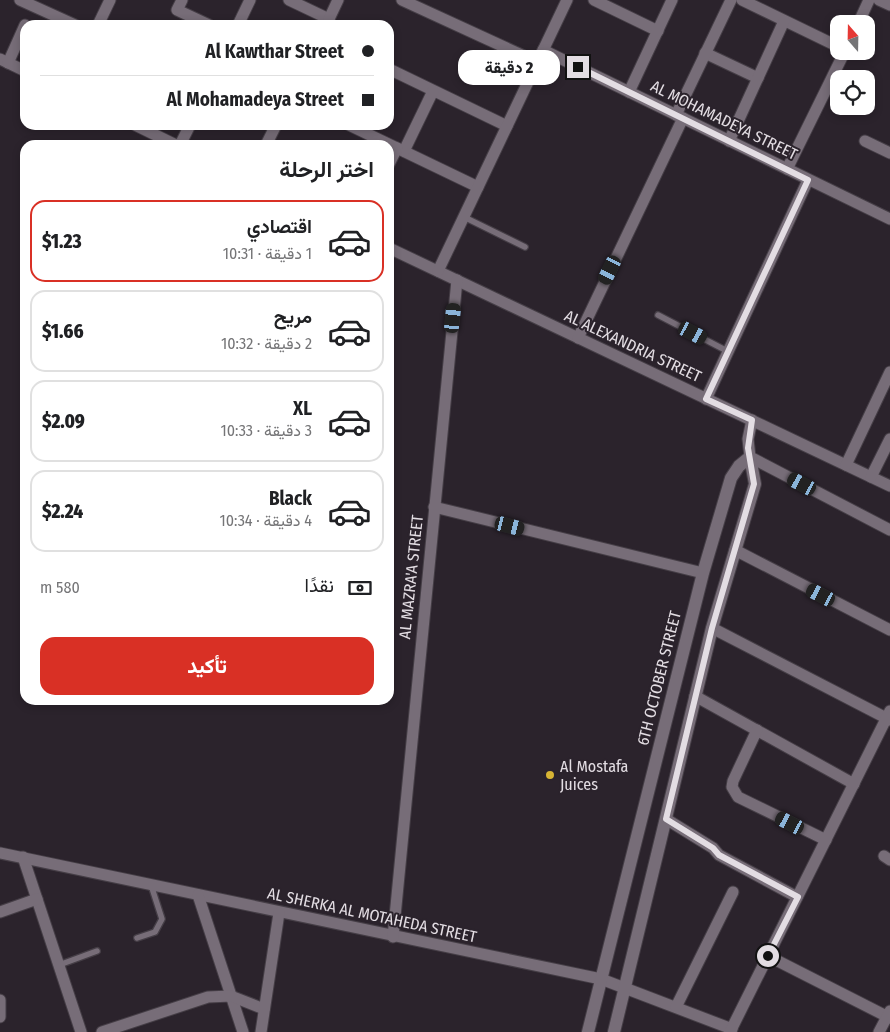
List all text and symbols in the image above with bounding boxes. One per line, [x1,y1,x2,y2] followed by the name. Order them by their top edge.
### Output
[830,15,875,60] north arrow
[830,15,875,115] map controls
[205,40,344,63] text: Al Kawthar Street
[458,50,560,84] callout: 2 دقيقة
[567,56,589,78] route end
[485,58,533,77] text: 2 دقيقة
[830,70,875,115] button: locate
[648,76,801,164] street label: AL MOHAMADEYA STREET
[167,88,344,111] text: Al Mohamadeya Street
[279,156,374,183] text: اختر الرحلة
[247,215,312,238] text: اقتصادي
[327,219,372,264] icon: car
[42,230,82,253] text: $1.23
[223,244,312,263] text: 1 دقيقة · 10:31
[596,253,623,287] car
[443,302,462,334] car
[274,305,312,328] text: مريح
[562,306,705,386] street label: AL ALEXANDRIA STREET
[327,309,372,354] icon: car
[676,319,709,347] car
[42,320,84,343] text: $1.66
[221,334,312,353] text: 2 دقيقة · 10:32
[293,397,312,420] text: XL
[327,399,372,444] icon: car
[42,410,85,433] text: $2.09
[221,421,312,440] text: 3 دقيقة · 10:33
[785,470,818,498] car
[269,487,312,510] text: Black
[327,489,372,534] icon: car
[42,500,83,523] text: $2.24
[220,511,312,530] text: 4 دقيقة · 10:34
[395,514,427,640] street label: AL MAZRA'A STREET
[493,515,526,537] car
[305,574,334,597] text: نقدًا
[346,574,374,602] icon: cash
[40,578,80,597] text: 580 m
[804,582,837,608] car
[633,608,685,747] street label: 6TH OCTOBER STREET
[40,637,374,695] button: تأكيد
[560,757,629,794] place label: Al Mostafa Juices
[544,769,556,781] marker: Al Mostafa Juices
[773,810,806,836] car
[266,884,479,947] street label: AL SHERKA AL MOTAHEDA STREET
[757,945,779,967] route start

